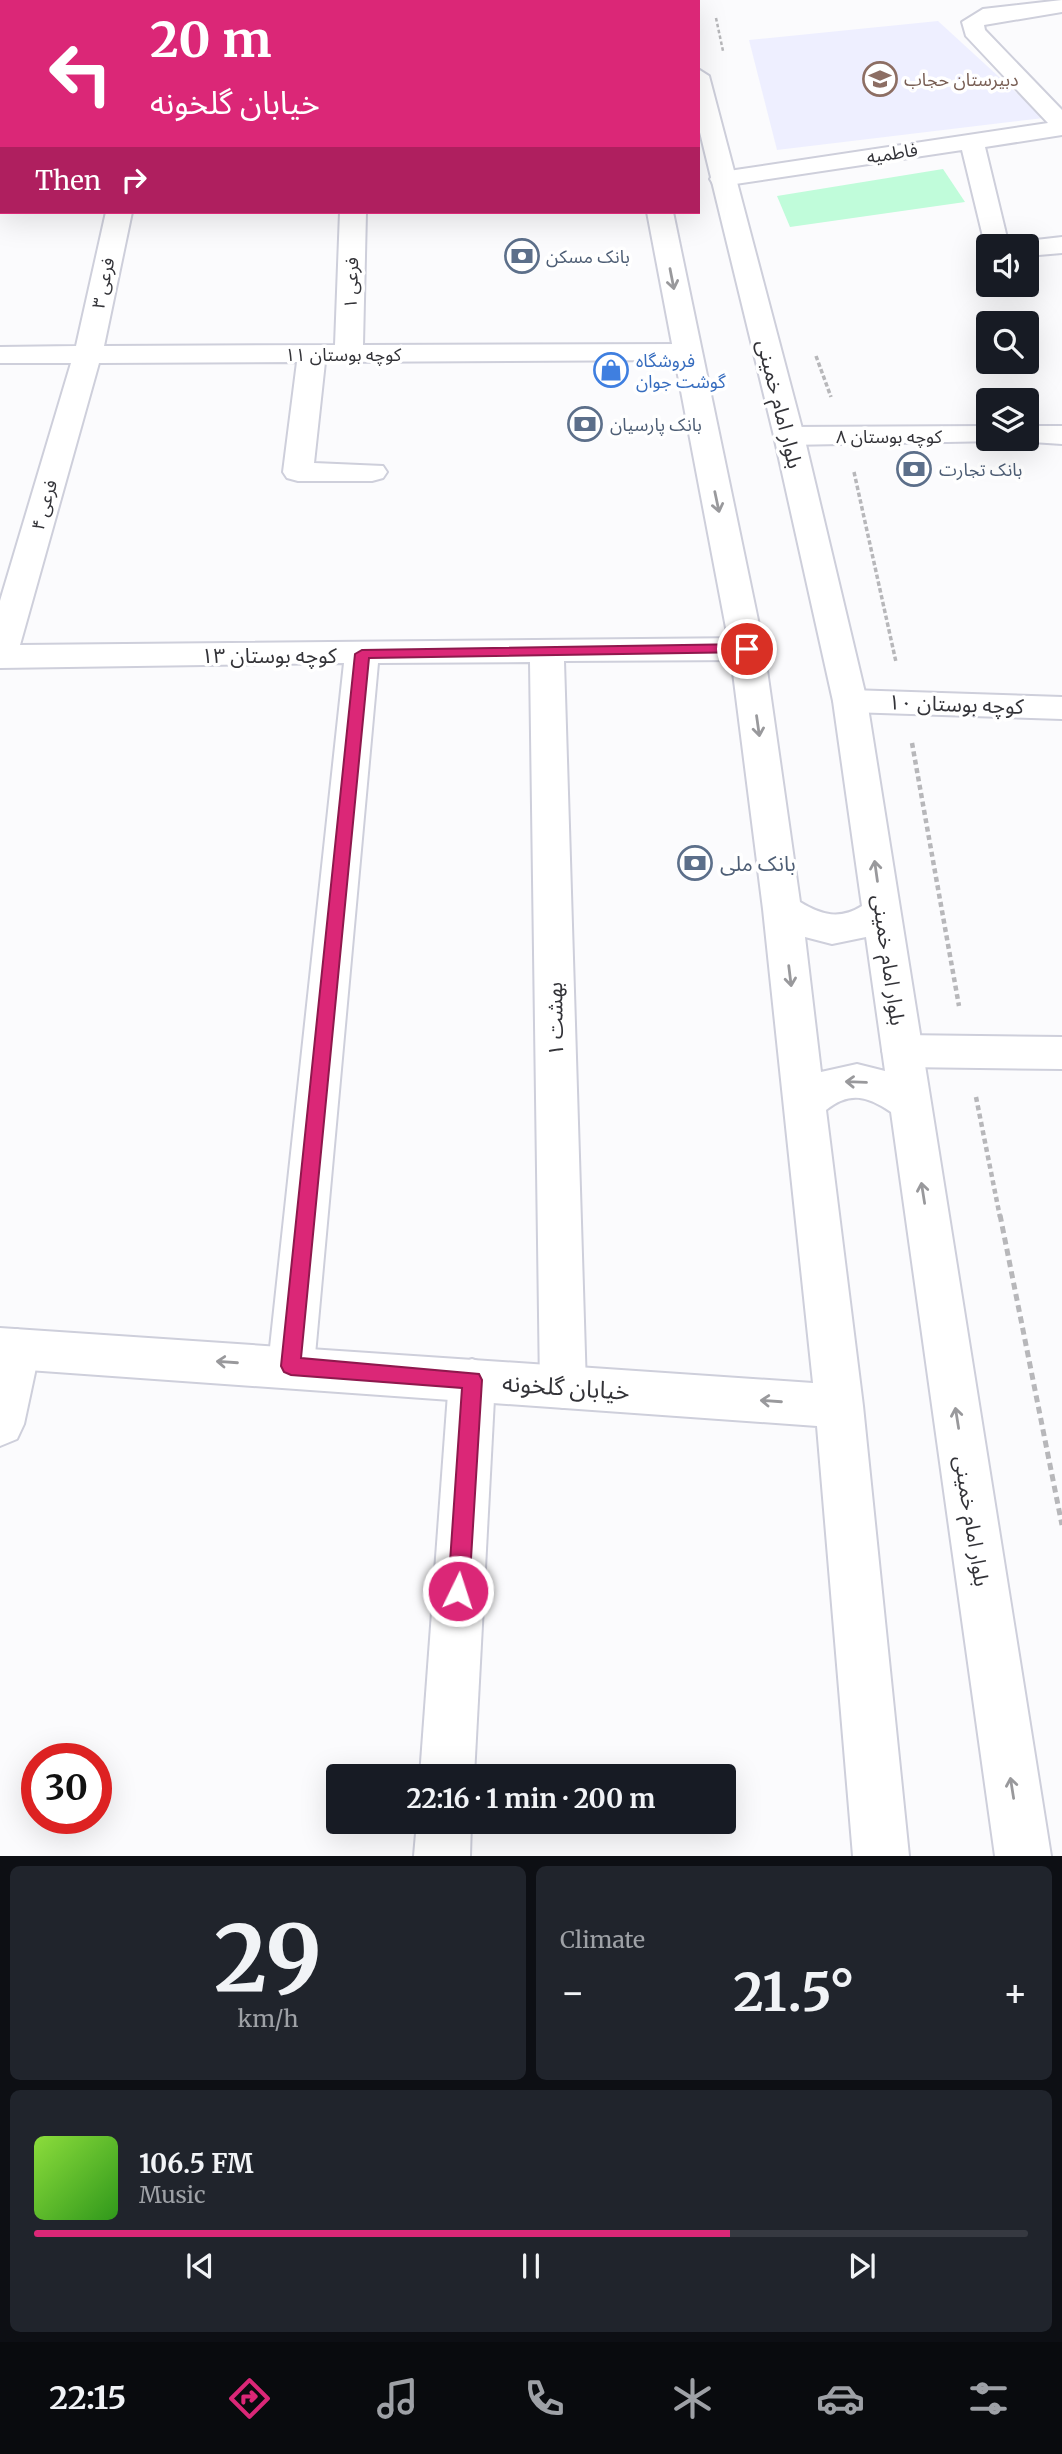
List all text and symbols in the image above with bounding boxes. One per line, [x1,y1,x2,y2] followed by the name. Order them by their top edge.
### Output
[150,9,271,70] text: 20 m
[35,28,126,119] icon: left
[861,60,899,98] school or university icon: دبیرستان حجاب
[904,68,1019,91] place label: دبیرستان حجاب
[150,83,320,123] text: خیابان گلخونه
[865,138,919,168] street label: فاطمیه
[115,161,153,199] icon: right
[35,164,101,197] text: Then
[976,234,1039,451] map controls
[976,234,1039,297] button: sound
[503,237,541,275] bank icon: بانک مسکن
[546,245,630,268] place label: بانک مسکن
[86,255,120,311] street label: فرعی ۳
[339,257,363,309] street label: فرعی ۱
[666,267,679,290] one-way arrow
[976,311,1039,374] button: search
[748,337,809,472] street label: بلوار امام خمینی
[285,343,402,366] street label: کوچه بوستان ۱۱
[636,349,726,393] place label: فروشگاه گوشت جوان
[592,351,630,389] shop icon: فروشگاه گوشت جوان
[976,388,1039,451] button: layers
[566,405,604,443] bank icon: بانک پارسیان
[610,413,702,436] place label: بانک پارسیان
[836,425,942,448] street label: کوچه بوستان ۸
[895,450,933,488] bank icon: بانک تجارت
[939,458,1022,481] place label: بانک تجارت
[26,477,62,533] street label: فرعی ۴
[710,490,724,513] one-way arrow
[717,619,777,679] pin
[728,630,766,668] icon: arrive
[201,642,337,669] street label: کوچه بوستان ۱۳
[888,688,1025,720] street label: کوچه بوستان ۱۰
[751,714,764,736] one-way arrow
[676,844,714,882] bank icon: بانک ملی
[720,850,796,877] place label: بانک ملی
[869,860,882,882] one-way arrow
[863,893,912,1028] street label: بلوار امام خمینی
[783,964,796,986] one-way arrow
[541,982,569,1056] street label: بهشت ۱
[845,1075,868,1088] one-way arrow
[916,1182,929,1205] one-way arrow
[216,1355,238,1368] one-way arrow
[501,1367,631,1407] street label: خیابان گلخونه
[761,1394,783,1407] one-way arrow
[950,1407,963,1430] one-way arrow
[945,1454,996,1589] street label: بلوار امام خمینی
[421,1554,495,1628] position arrow
[21,1743,112,1834] speed limit sign: 30
[1006,1777,1019,1800] one-way arrow
[407,1782,655,1815] text: 22:16 · 1 min · 200 m
[214,1901,322,2016] text: 29
[560,1925,645,1954] text: Climate
[733,1960,855,2025] text: 21.5°
[560,1969,585,2016] text: −
[1003,1969,1028,2016] text: +
[238,2004,298,2033] text: km/h
[139,2147,254,2180] text: 106.5 FM
[139,2180,206,2209] text: Music
[181,2247,219,2285] icon: previous
[512,2247,550,2285] icon: pause
[843,2247,881,2285] icon: next
[225,2374,274,2423] icon: directions
[373,2374,422,2423] icon: music
[520,2374,569,2423] icon: phone
[668,2374,717,2423] icon: climate
[816,2374,865,2423] icon: car
[964,2374,1013,2423] icon: filters
[49,2378,126,2418] text: 22:15

